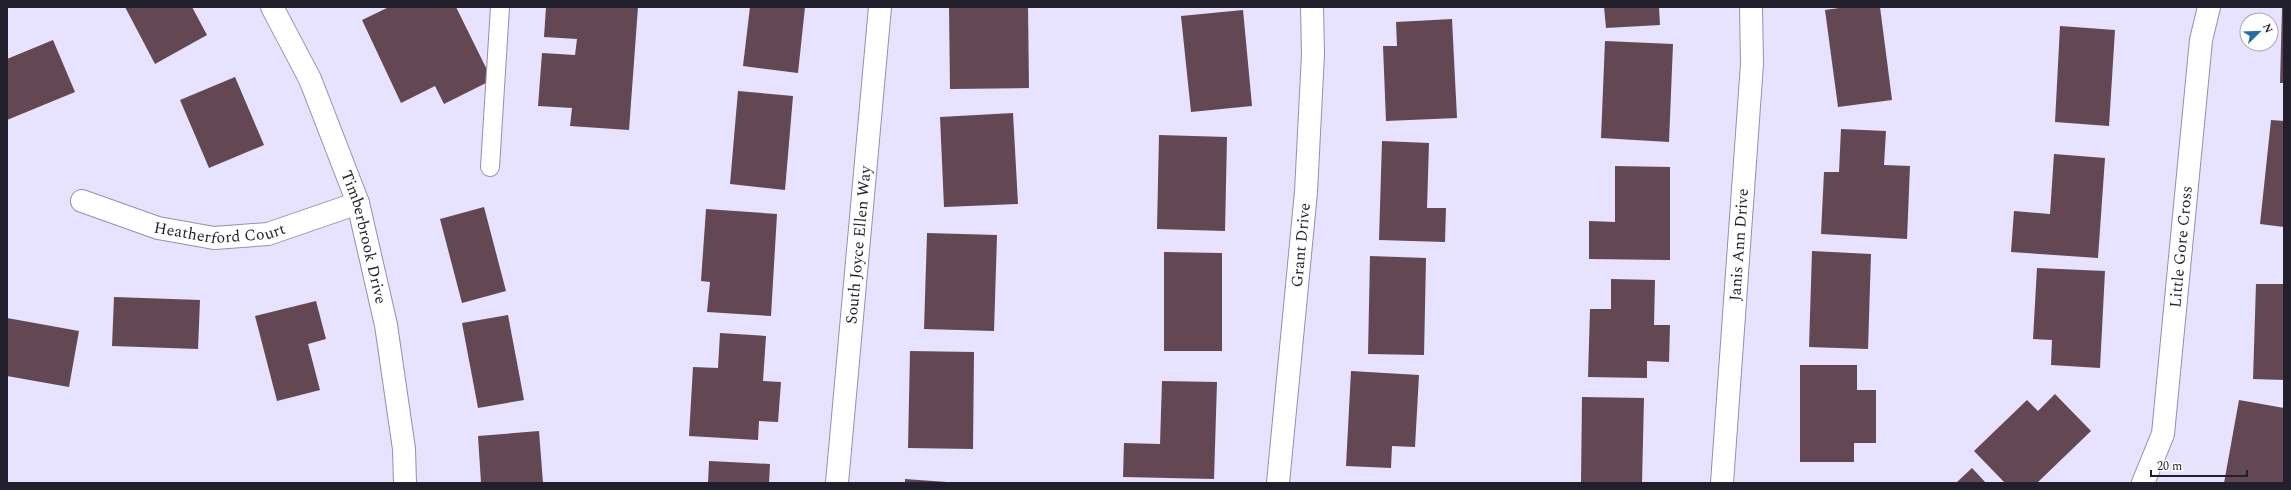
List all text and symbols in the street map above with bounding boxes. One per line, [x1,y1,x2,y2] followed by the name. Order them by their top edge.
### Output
[2239,12,2279,52] north arrow
[2258,21,2277,36] text: N
[839,163,878,325] street label: South Joyce Ellen Way
[334,167,393,306] street label: Timberbrook Drive
[2163,185,2199,309] street label: Little Gore Cross
[1723,188,1755,302] street label: Janis Ann Drive
[1285,202,1317,288] street label: Grant Drive
[152,215,289,251] street label: Heatherford Court
[2151,452,2247,478] scale bar
[2157,457,2182,476] text: 20 m

